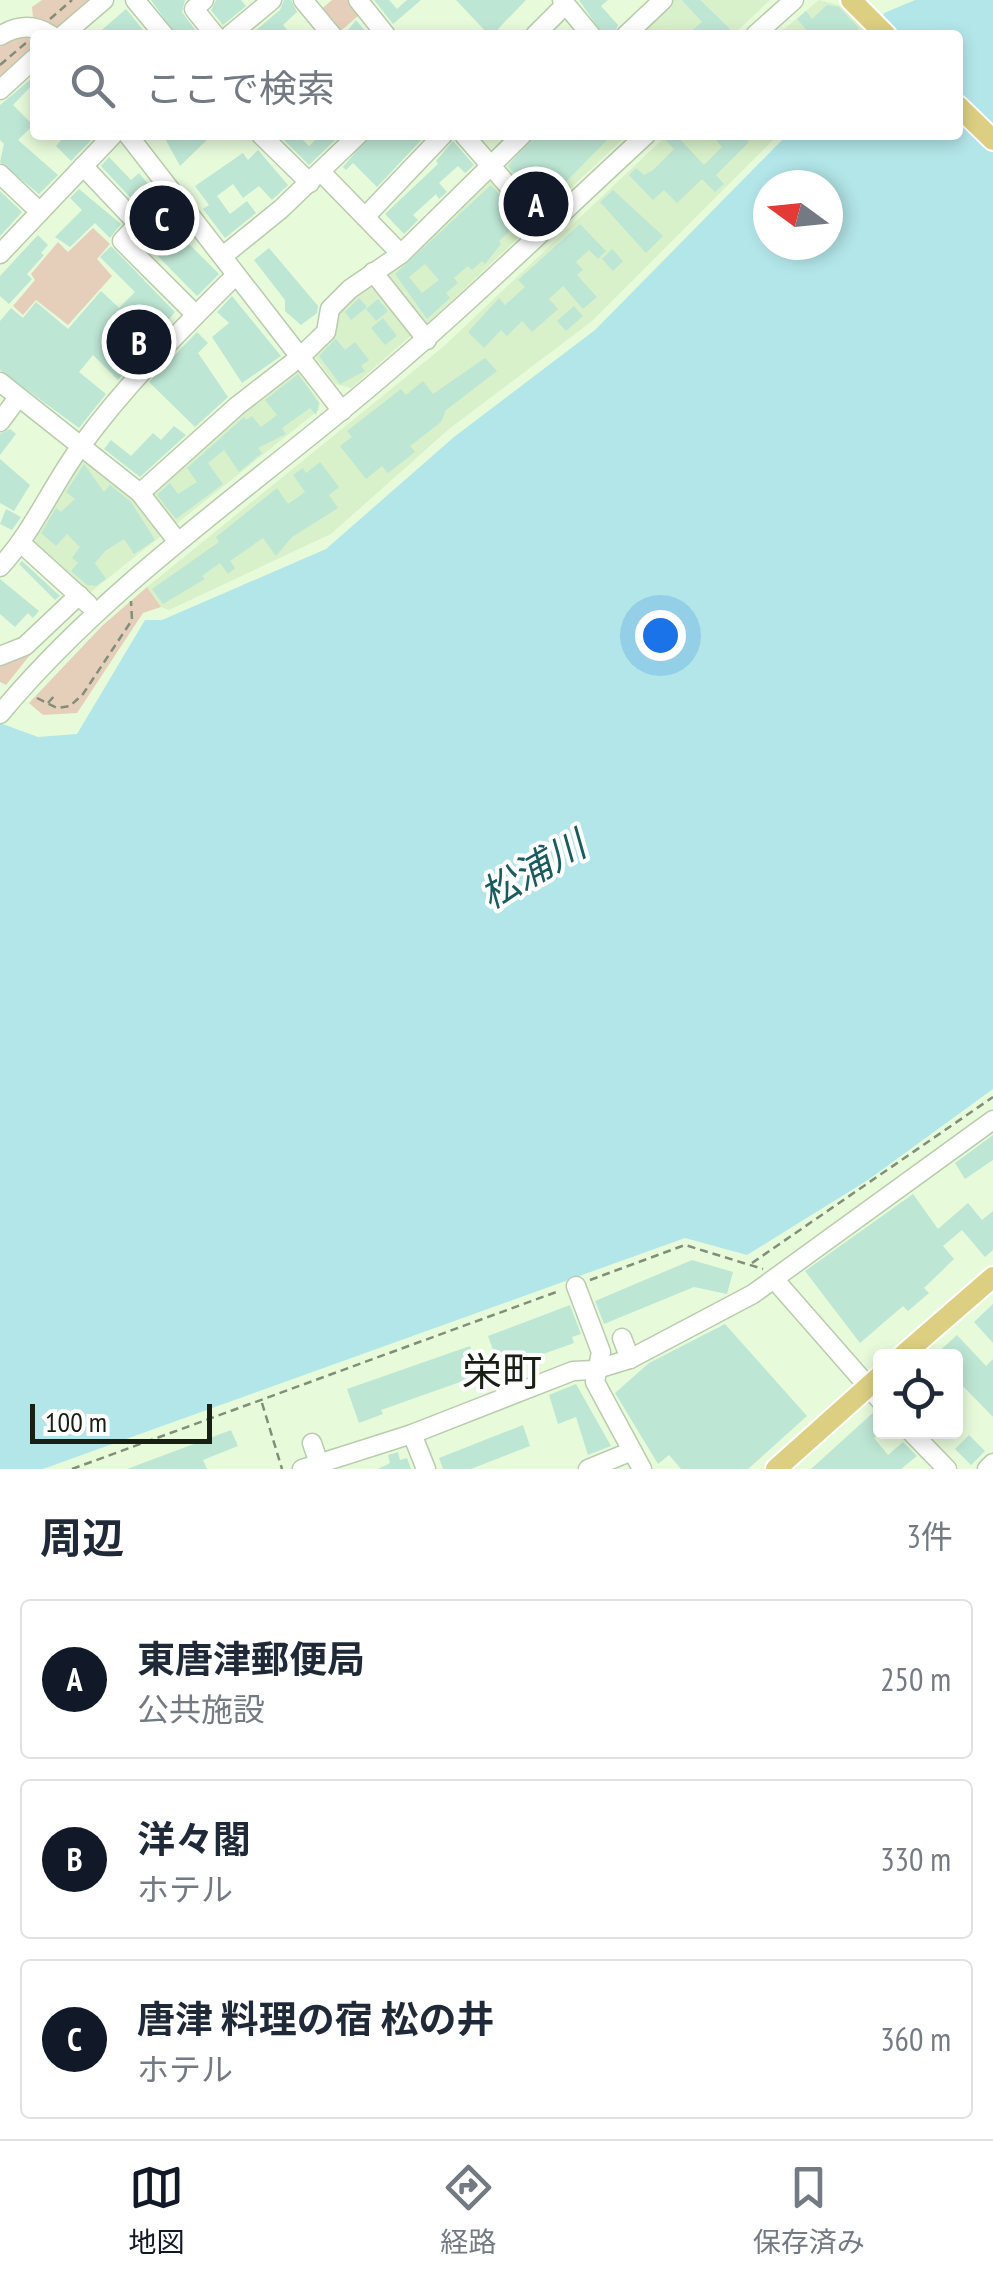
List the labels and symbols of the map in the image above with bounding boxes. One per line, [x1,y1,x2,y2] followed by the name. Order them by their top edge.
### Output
[504,166,568,242] pin: A
[753,170,843,260] north arrow
[130,180,194,256] pin: C
[106,304,172,380] pin: B
[635,610,686,661] your location
[470,817,597,919] water label: 松浦川
[462,1345,542,1397] district label: 栄町
[30,1399,212,1444] scale bar

